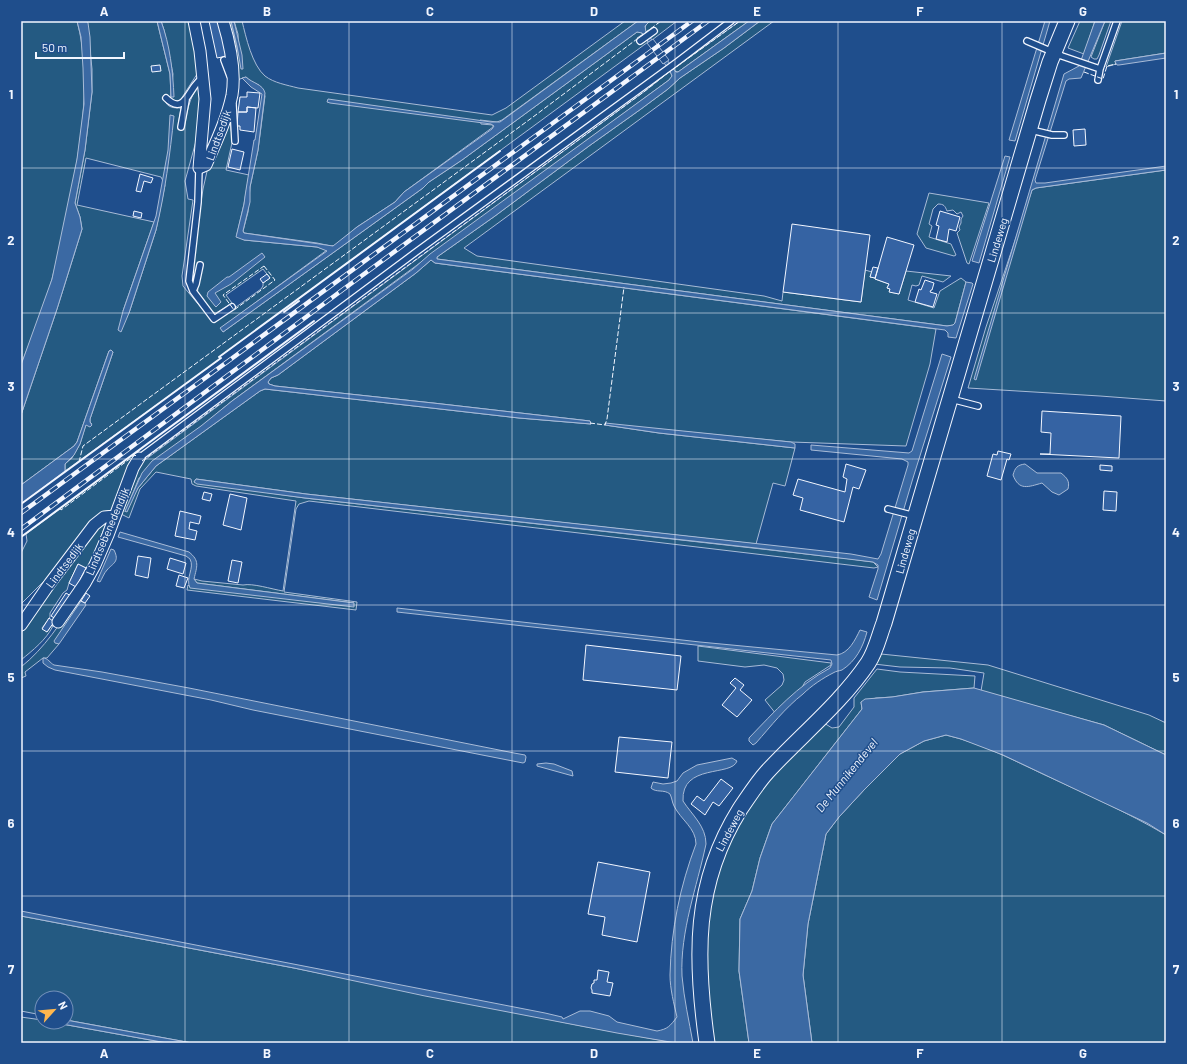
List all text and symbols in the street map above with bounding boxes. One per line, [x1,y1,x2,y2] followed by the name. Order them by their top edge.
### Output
[100,3,109,19] text: A
[263,3,271,19] text: B
[426,3,434,19] text: C
[590,3,598,19] text: D
[753,3,761,19] text: E
[916,3,924,19] text: F
[1079,3,1087,19] text: G
[36,34,124,60] scale bar
[42,40,67,54] text: 50 m
[9,86,13,102] text: 1
[1174,86,1178,102] text: 1
[203,107,233,162] street label: Lindtsedijk
[984,216,1010,264] street label: Lindeweg
[7,232,15,248] text: 2
[1172,232,1180,248] text: 2
[7,378,15,394] text: 3
[1172,378,1180,394] text: 3
[83,485,132,577] street label: Lindtsebenedendijk
[7,524,15,540] text: 4
[1172,524,1180,540] text: 4
[892,527,918,575] street label: Lindeweg
[43,540,85,590] street label: Lindtsedijk
[7,669,15,685] text: 5
[1172,669,1180,685] text: 5
[812,735,880,815] water label: De Munnikendevel
[712,806,746,853] street label: Lindeweg
[8,815,15,831] text: 6
[1173,815,1180,831] text: 6
[8,961,15,977] text: 7
[1173,961,1180,977] text: 7
[34,990,74,1030] north arrow
[56,999,71,1011] text: N
[100,1045,109,1061] text: A
[263,1045,271,1061] text: B
[426,1045,434,1061] text: C
[590,1045,598,1061] text: D
[753,1045,761,1061] text: E
[916,1045,924,1061] text: F
[1079,1045,1087,1061] text: G

